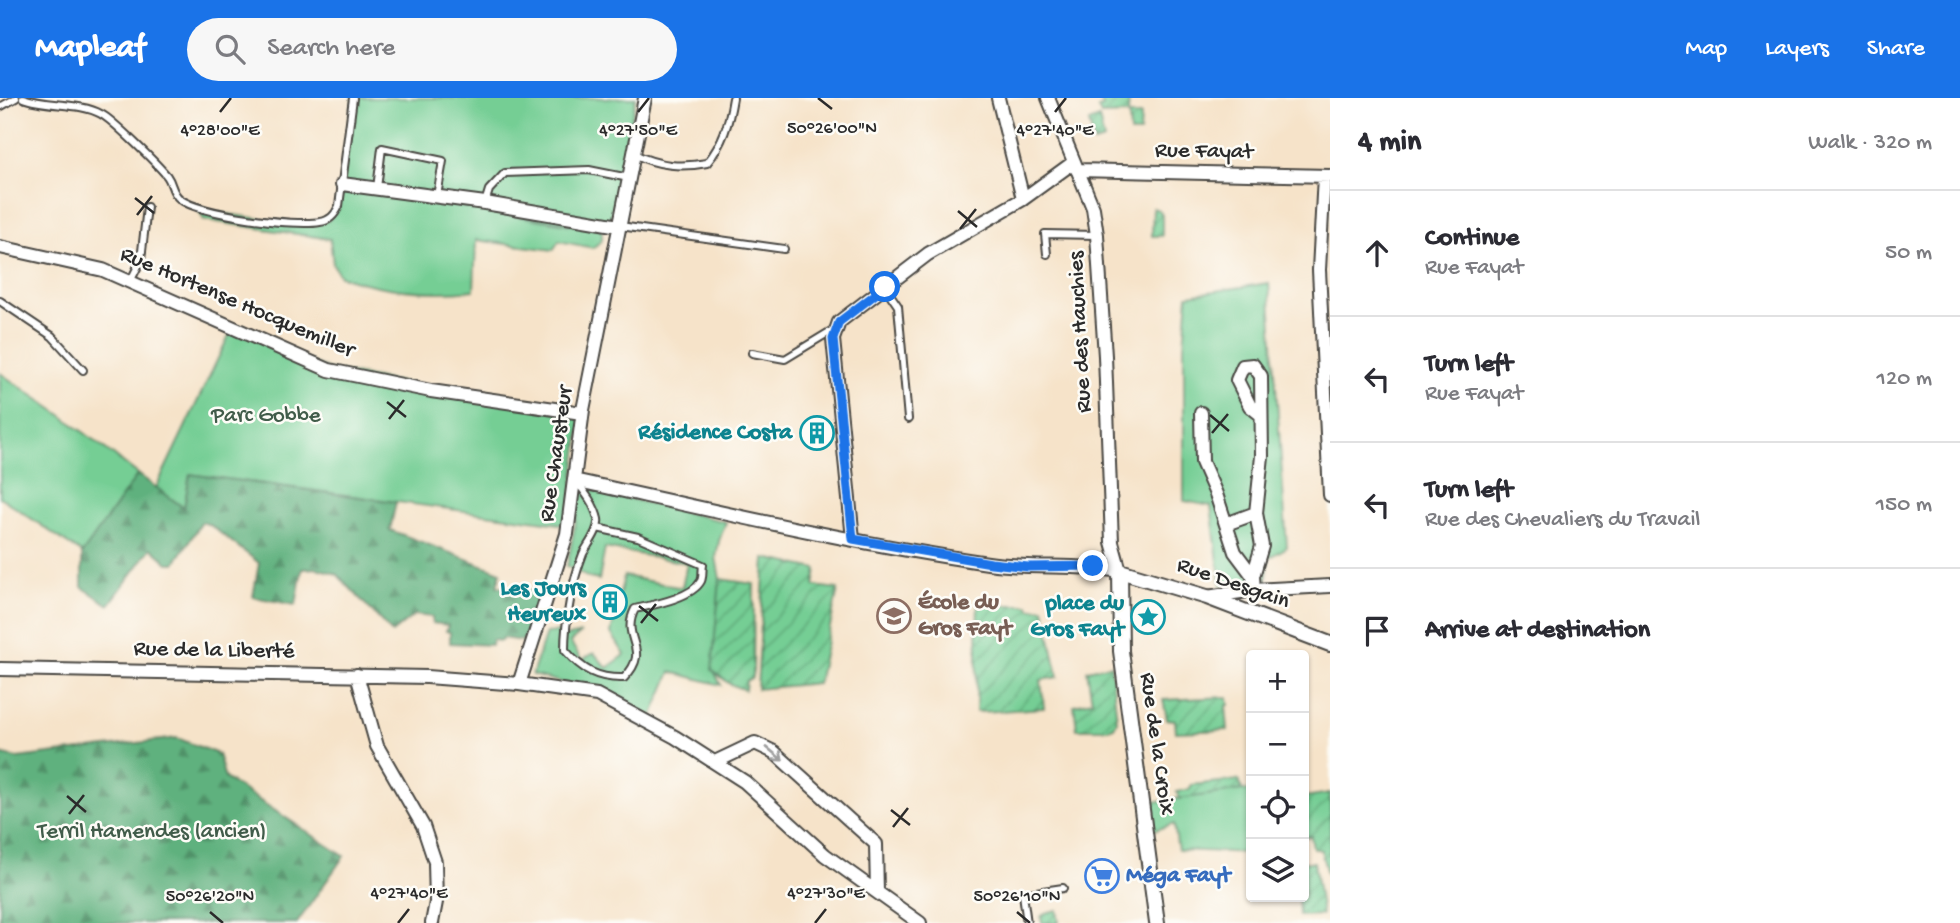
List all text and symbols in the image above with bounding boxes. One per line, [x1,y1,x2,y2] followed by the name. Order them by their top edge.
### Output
[187,18,677,81] search box
[35,30,145,68] text: Mapleaf
[211,30,249,68] icon: search
[267,34,395,65] text: Search here
[1685,35,1727,64] text: Map
[1765,35,1829,64] text: Layers
[1867,35,1925,64] text: Share
[787,119,877,140] text: 50°26'00"N
[180,121,260,142] text: 4°28'00"E
[599,121,678,142] text: 4°27'50"E
[1017,121,1094,142] text: 4°27'40"E
[1358,126,1421,161] text: 4 min
[1808,130,1932,157] text: Walk · 320 m
[1155,138,1255,166] street label: Rue Fayat
[1425,224,1519,255] text: Continue
[1358,234,1396,272] icon: ahead
[1885,240,1932,267] text: 50 m
[116,241,360,365] street label: Rue Hortense Hocquemiller
[1063,250,1099,413] street label: Rue des Hauchies
[1425,255,1523,282] text: Rue Fayat
[869,271,900,302] route start
[1425,350,1513,381] text: Turn left
[1358,360,1396,398] icon: left
[1877,366,1932,393] text: 120 m
[1425,381,1523,408] text: Rue Fayat
[534,382,580,524] street label: Rue Chausteur
[210,403,322,430] park label: Parc Gobbe
[798,414,836,452] building icon: Résidence Costa
[637,420,793,447] place label: Résidence Costa
[1425,476,1513,507] text: Turn left
[1358,486,1396,524] icon: left
[1876,492,1932,519] text: 150 m
[1425,507,1700,534] text: Rue des Chevaliers du Travail
[1077,550,1108,581] route end
[1173,552,1293,616] street label: Rue Desgain
[500,576,588,629] place label: Les Jours Heureux
[591,583,629,621] building icon: Les Jours Heureux
[918,590,1014,643] place label: École du Gros Fayt
[1030,591,1127,644] place label: place du Gros Fayt
[875,597,913,635] school or university icon: École du Gros Fayt
[1129,598,1167,636] place icon: place du Gros Fayt
[1358,612,1396,650] icon: arrive
[1425,616,1650,647] text: Arrive at destination
[133,636,296,666] street label: Rue de la Liberté
[1246,650,1309,902] map controls
[1246,650,1309,713] button: +
[1133,671,1179,817] street label: Rue de la Croix
[1246,713,1309,776] button: −
[766,746,784,762] one-way arrow
[1246,776,1309,839] button: locate
[35,819,267,846] park label: Terril Hamendes (ancien)
[1246,839,1309,902] button: layers
[1083,857,1121,895] supermarket icon: Méga Fayt
[1126,863,1233,890] place label: Méga Fayt
[371,884,448,905] text: 4°27'40"E
[787,884,866,905] text: 4°27'30"E
[166,887,254,908] text: 50°26'20"N
[973,887,1061,908] text: 50°26'10"N

